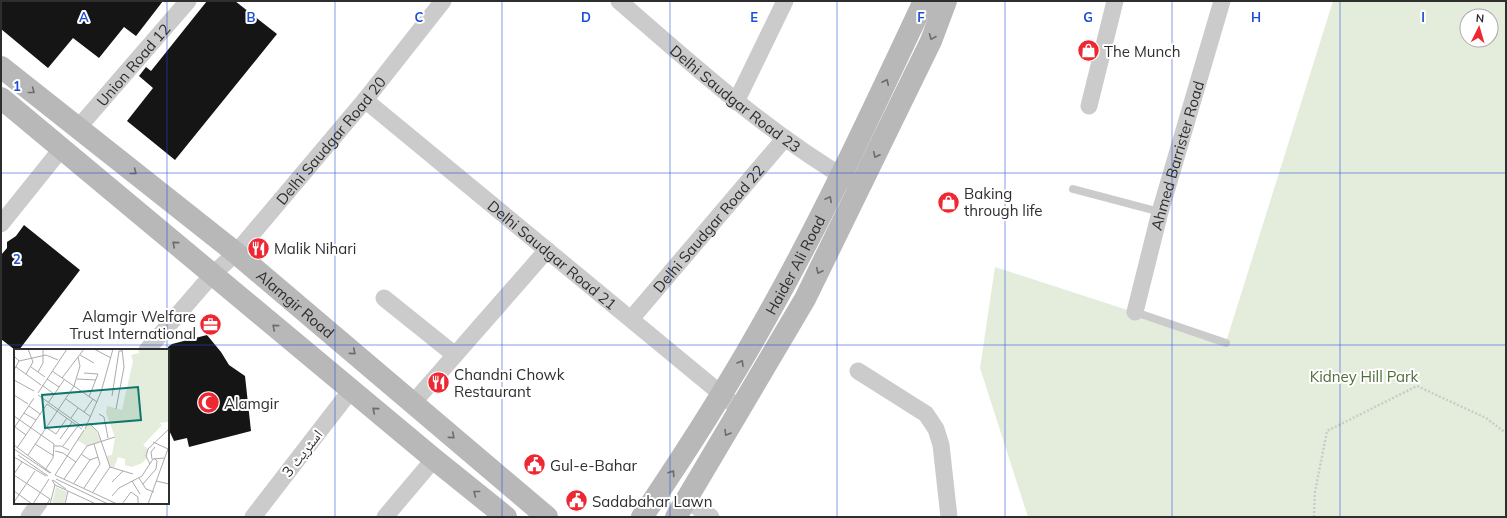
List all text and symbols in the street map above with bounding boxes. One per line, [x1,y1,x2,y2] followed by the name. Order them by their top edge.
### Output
[1459,8,1499,48] north arrow
[79,9,89,25] text: A
[247,9,256,25] text: B
[415,9,424,25] text: C
[581,9,591,25] text: D
[750,9,758,25] text: E
[917,9,925,25] text: F
[1083,9,1093,25] text: G
[1251,9,1261,25] text: H
[1421,9,1425,25] text: I
[1475,11,1485,25] text: N
[92,19,174,110] street label: Union Road 12
[929,33,937,41] one-way arrow
[1075,38,1101,64] shop icon: The Munch
[667,41,805,156] street label: Delhi Saudgar Road 23
[1104,42,1180,61] place label: The Munch
[272,72,390,208] street label: Delhi Saudgar Road 20
[13,78,21,94] text: 1
[881,79,889,86] one-way arrow
[1146,79,1208,232] street label: Ahmed Barrister Road
[27,86,34,93] one-way arrow
[873,150,881,158] one-way arrow
[649,161,768,296] street label: Delhi Saudgar Road 22
[129,167,136,174] one-way arrow
[964,184,1043,220] place label: Baking through life
[936,189,962,215] shop icon: Baking through life
[484,196,621,313] street label: Delhi Saudgar Road 21
[824,196,832,203] one-way arrow
[761,212,829,318] street label: Haider Ali Road
[246,235,272,261] restaurant icon: Malik Nihari
[274,239,356,258] place label: Malik Nihari
[173,242,180,249] one-way arrow
[13,251,21,267] text: 2
[253,265,338,342] street label: Alamgir Road
[816,267,824,275] one-way arrow
[69,307,196,343] place label: Alamgir Welfare Trust International
[198,312,224,338] office icon: Alamgir Welfare Trust International
[273,325,280,332] one-way arrow
[348,348,355,355] one-way arrow
[14,349,169,504] inset map
[736,360,743,367] one-way arrow
[454,365,565,401] place label: Chandni Chowk Restaurant
[1310,367,1419,386] park label: Kidney Hill Park
[425,370,451,396] restaurant icon: Chandni Chowk Restaurant
[195,390,221,416] mosque icon: Alamgir
[224,394,279,413] place label: Alamgir
[373,408,380,415] one-way arrow
[278,425,326,481] street label: اسٹریٹ 3
[724,429,731,436] one-way arrow
[447,432,455,439] one-way arrow
[521,452,547,478] public building icon: Gul-e-Bahar
[550,456,638,475] place label: Gul-e-Bahar
[667,470,675,477] one-way arrow
[563,488,589,514] public building icon: Sadabahar Lawn
[473,490,480,497] one-way arrow
[592,492,712,511] place label: Sadabahar Lawn

